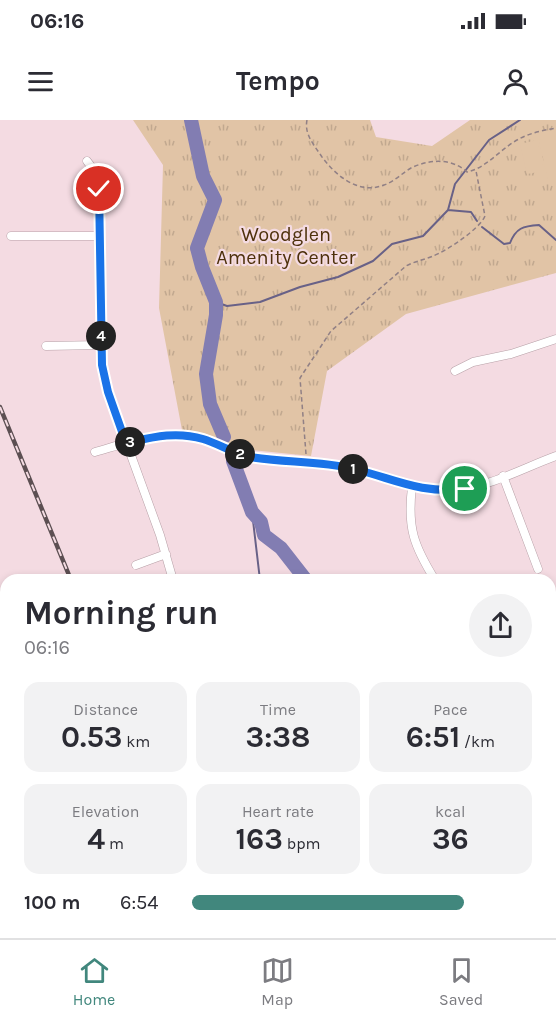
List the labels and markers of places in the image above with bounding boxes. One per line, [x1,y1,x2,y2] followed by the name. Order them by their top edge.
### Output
[73,163,124,214] pin
[86,321,116,351] pin: 4
[115,427,145,457] pin: 3
[225,439,255,469] pin: 2
[338,454,368,484] pin: 1
[439,463,490,514] pin

